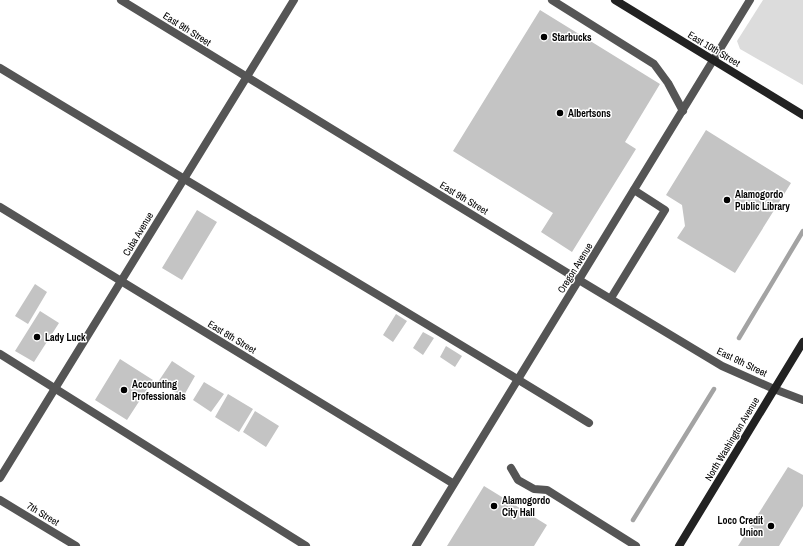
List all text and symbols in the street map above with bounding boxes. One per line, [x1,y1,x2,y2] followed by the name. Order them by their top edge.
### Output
[161,9,214,49] street label: East 9th Street
[685,28,743,70] street label: East 10th Street
[552,31,592,44] place label: Starbucks
[539,32,549,42] marker: Starbucks
[568,107,611,120] place label: Albertsons
[555,108,565,118] marker: Albertsons
[437,178,491,218] street label: East 9th Street
[735,188,790,213] place label: Alamogordo Public Library
[722,195,732,205] marker: Alamogordo Public Library
[120,209,156,258] street label: Cuba Avenue
[554,240,596,296] street label: Oregon Avenue
[205,317,259,357] street label: East 8th Street
[45,331,86,344] place label: Lady Luck
[32,332,42,342] marker: Lady Luck
[715,344,770,380] street label: East 9th Street
[132,378,186,403] place label: Accounting Professionals
[119,385,129,395] marker: Accounting Professionals
[702,394,762,483] street label: North Washington Avenue
[502,494,550,519] place label: Alamogordo City Hall
[24,499,62,529] street label: 7th Street
[489,501,499,511] marker: Alamogordo City Hall
[717,514,763,539] place label: Loco Credit Union
[766,521,776,531] marker: Loco Credit Union

